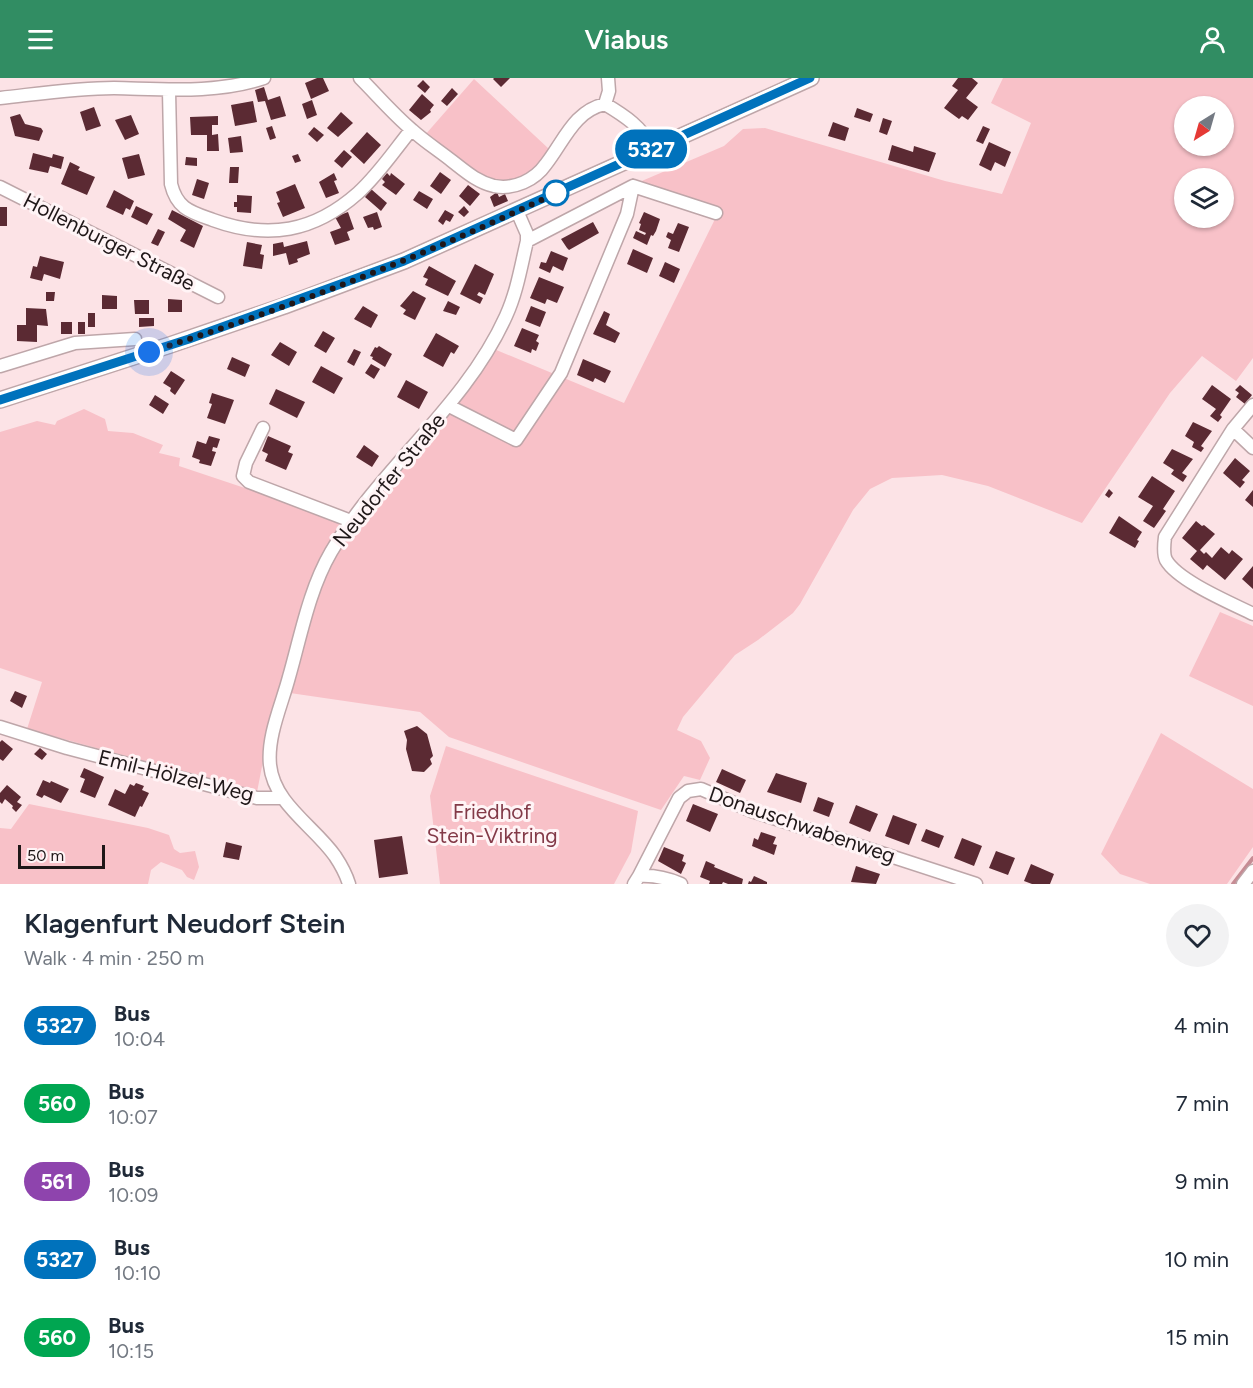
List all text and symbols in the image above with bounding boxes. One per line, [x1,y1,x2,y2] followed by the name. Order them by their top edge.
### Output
[24,23,57,56] icon: menu
[585,23,668,56] text: Viabus
[1196,23,1229,56] icon: person
[1174,96,1234,156] north arrow
[1174,96,1234,228] map controls
[609,130,693,168] line badge: 5327
[627,137,675,162] text: 5327
[1174,168,1234,228] button: layers
[543,180,569,206] unlabelled marker
[19,187,199,296] street label: Hollenburger Straße
[134,337,164,367] your location
[327,408,450,551] street label: Neudorfer Straße
[96,744,256,807] street label: Emil-Hölzel-Weg
[706,781,899,868] street label: Donauschwabenweg
[426,799,558,848] park label: Friedhof Stein-Viktring
[18,842,105,870] scale bar
[27,846,64,865] text: 50 m
[1166,904,1229,967] button: heart
[24,906,345,940] text: Klagenfurt Neudorf Stein
[24,946,204,970] text: Walk · 4 min · 250 m
[114,1000,150,1027] text: Bus
[1174,1012,1229,1039] text: 4 min
[36,1013,84,1038] text: 5327
[114,1027,165,1051] text: 10:04
[108,1078,144,1105] text: Bus
[1176,1090,1229,1117] text: 7 min
[38,1091,76,1116] text: 560
[108,1105,158,1129] text: 10:07
[108,1156,144,1183] text: Bus
[1175,1168,1229,1195] text: 9 min
[40,1169,74,1194] text: 561
[108,1183,158,1207] text: 10:09
[114,1234,150,1261] text: Bus
[1164,1246,1229,1273] text: 10 min
[36,1247,84,1272] text: 5327
[114,1261,161,1285] text: 10:10
[108,1312,144,1339] text: Bus
[1166,1324,1229,1351] text: 15 min
[38,1325,76,1350] text: 560
[108,1339,154,1363] text: 10:15

